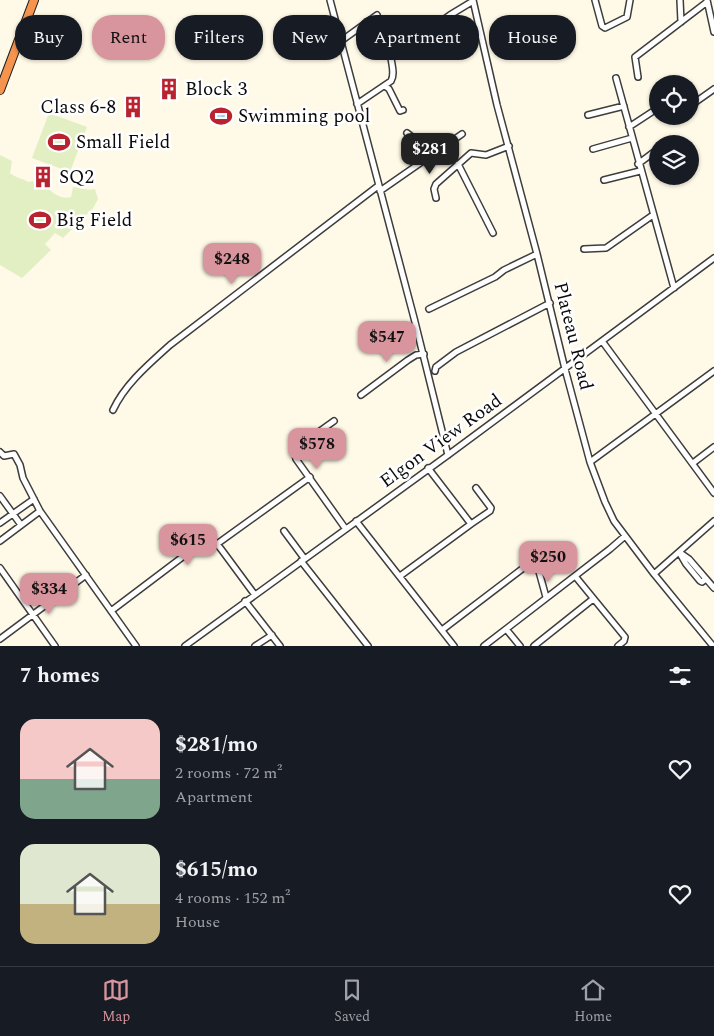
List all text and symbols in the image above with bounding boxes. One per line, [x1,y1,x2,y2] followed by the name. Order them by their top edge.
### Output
[15,15,82,60] chip: Buy
[92,15,165,60] chip: Rent
[175,15,263,60] chip: Filters
[273,15,346,60] chip: New
[356,15,479,60] chip: Apartment
[489,15,576,60] chip: House
[185,75,248,104] place label: Block 3
[649,75,699,185] map controls
[649,75,699,125] button: locate
[156,76,182,102] building icon: Block 3
[40,93,116,122] place label: Class 6-8
[120,94,146,120] building icon: Class 6-8
[238,102,370,131] place label: Swimming pool
[208,103,234,129] sports icon: Swimming pool
[76,128,170,157] place label: Small Field
[46,129,72,155] sports icon: Small Field
[400,132,460,175] pin: $281
[649,135,699,185] button: layers
[412,137,448,161] text: $281
[59,163,94,192] place label: SQ2
[30,164,56,190] building icon: SQ2
[56,206,132,235] place label: Big Field
[27,207,53,233] sports icon: Big Field
[202,242,262,285] pin: $248
[214,247,250,271] text: $248
[546,279,600,393] street label: Plateau Road
[357,320,417,363] pin: $547
[369,325,405,349] text: $547
[374,387,508,495] street label: Elgon View Road
[287,428,347,470] pin: $578
[299,432,335,456] text: $578
[158,524,218,566] pin: $615
[170,528,206,552] text: $615
[518,540,578,583] pin: $250
[530,545,566,569] text: $250
[19,572,79,615] pin: $334
[31,577,67,601] text: $334
[20,660,100,692] text: 7 homes
[666,662,694,690] icon: filters
[175,729,258,761] text: $281/mo
[60,739,120,799] icon: home
[666,755,694,783] icon: heart
[175,761,282,785] text: 2 rooms · 72 m²
[175,785,253,809] text: Apartment
[175,854,258,886] text: $615/mo
[60,864,120,924] icon: home
[666,880,694,908] icon: heart
[175,886,290,910] text: 4 rooms · 152 m²
[175,910,220,934] text: House
[102,976,130,1027] tab: Map
[334,976,370,1027] tab: Saved
[574,976,612,1027] tab: Home

